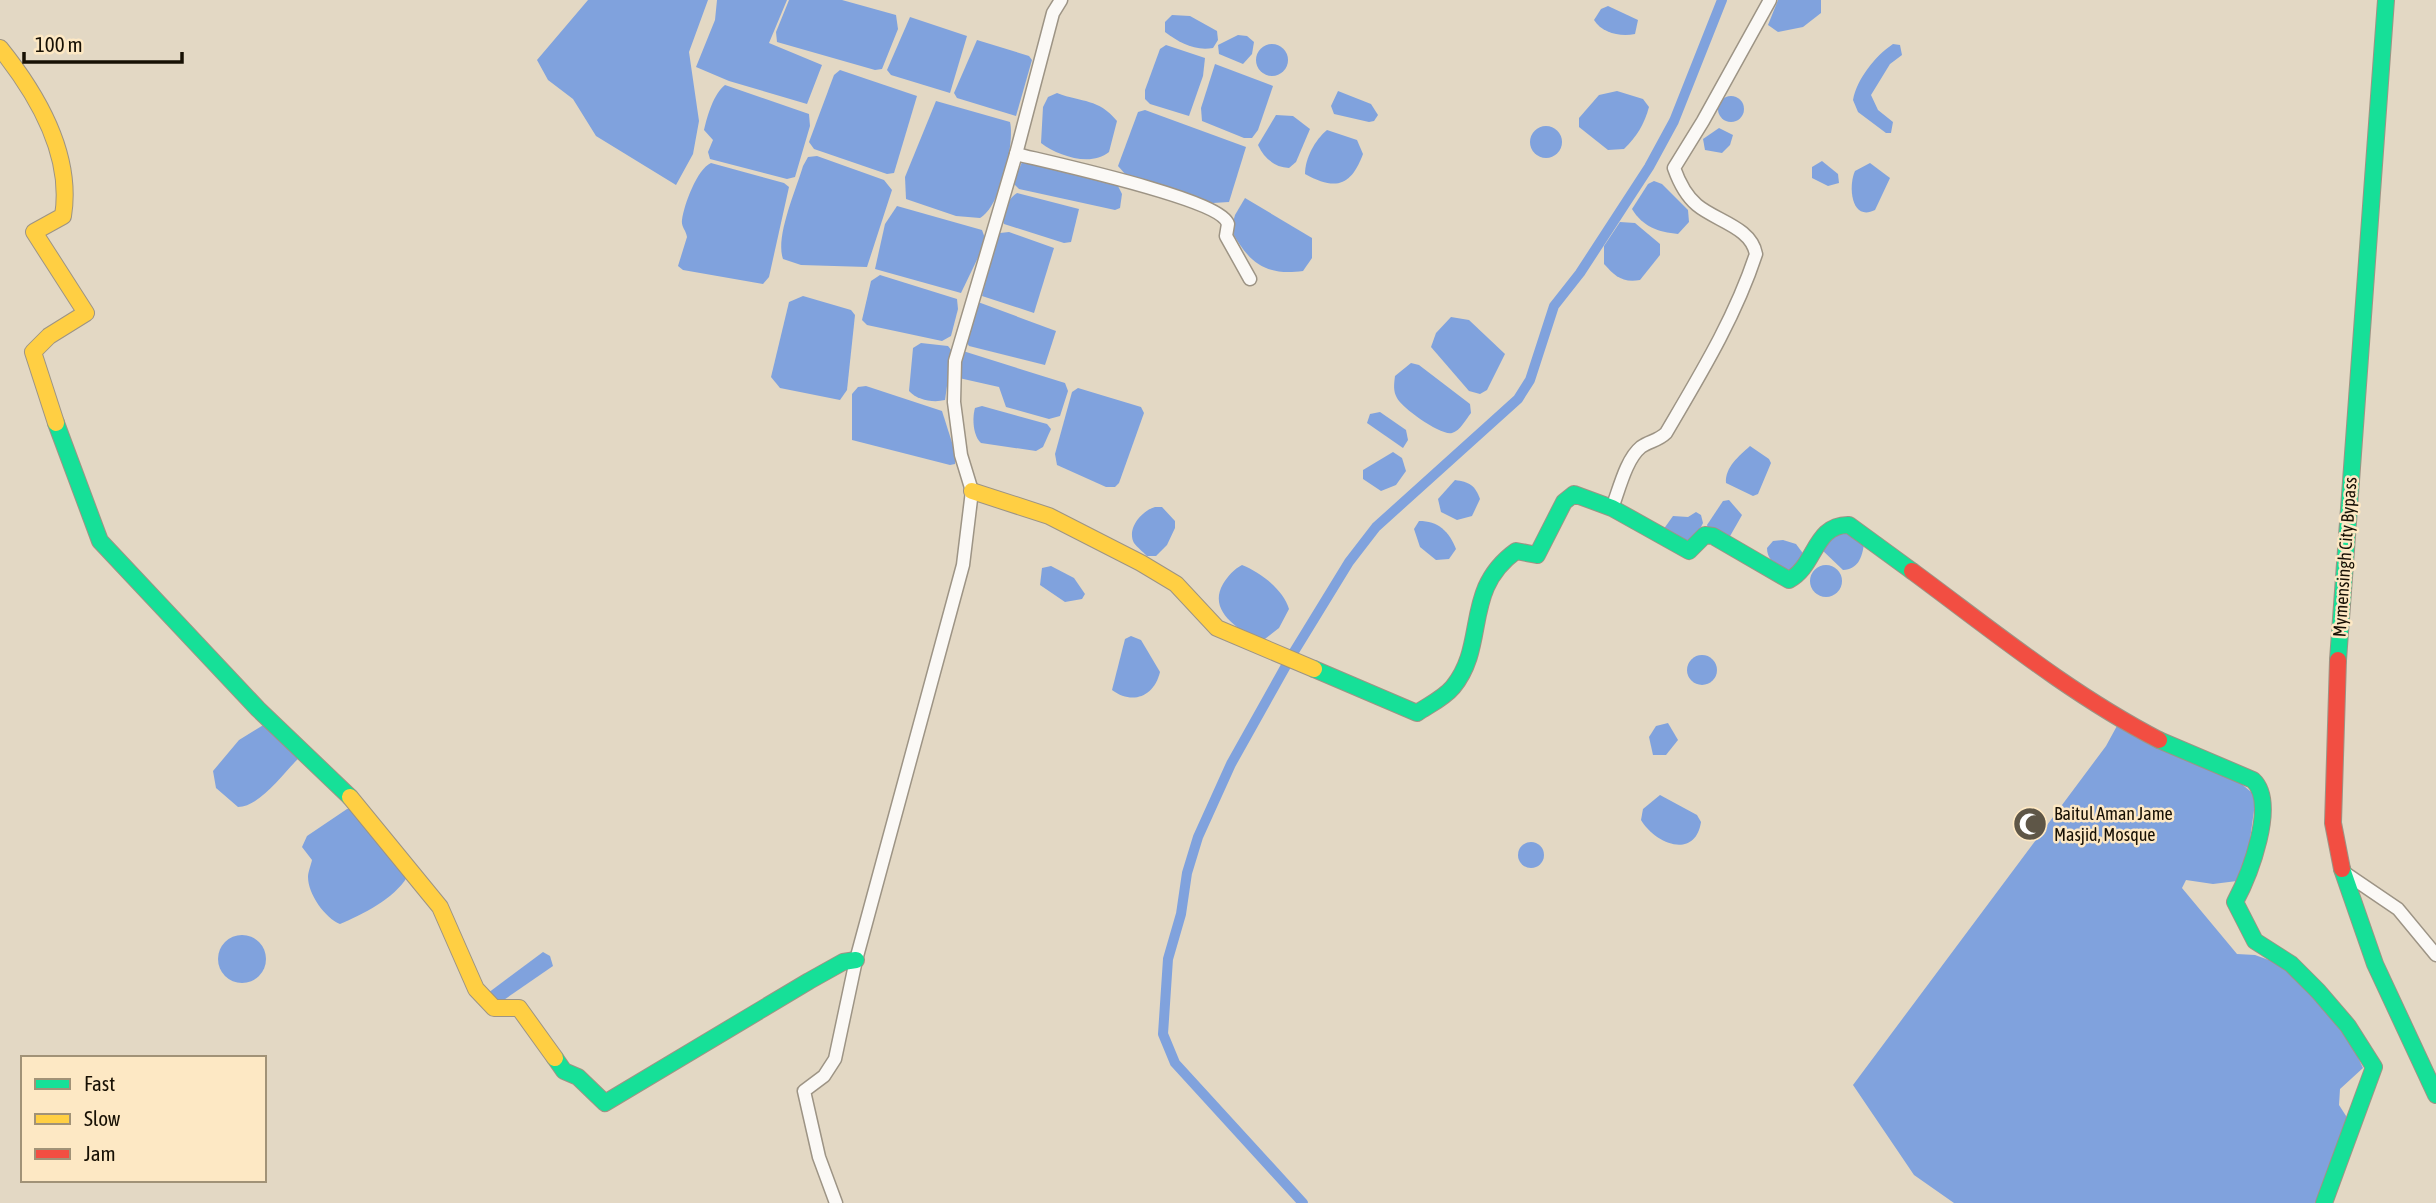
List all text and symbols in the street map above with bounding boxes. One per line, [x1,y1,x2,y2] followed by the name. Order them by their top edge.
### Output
[24,21,182,65] scale bar
[35,32,83,56] text: 100 m
[2328,476,2361,638] street label: Mymensingh City Bypass
[2054,803,2173,845] place label: Baitul Aman Jame Masjid, Mosque
[2011,805,2049,843] mosque icon: Baitul Aman Jame Masjid, Mosque
[21,1056,266,1182] legend
[84,1071,115,1095] text: Fast
[84,1106,121,1130] text: Slow
[84,1141,116,1165] text: Jam

